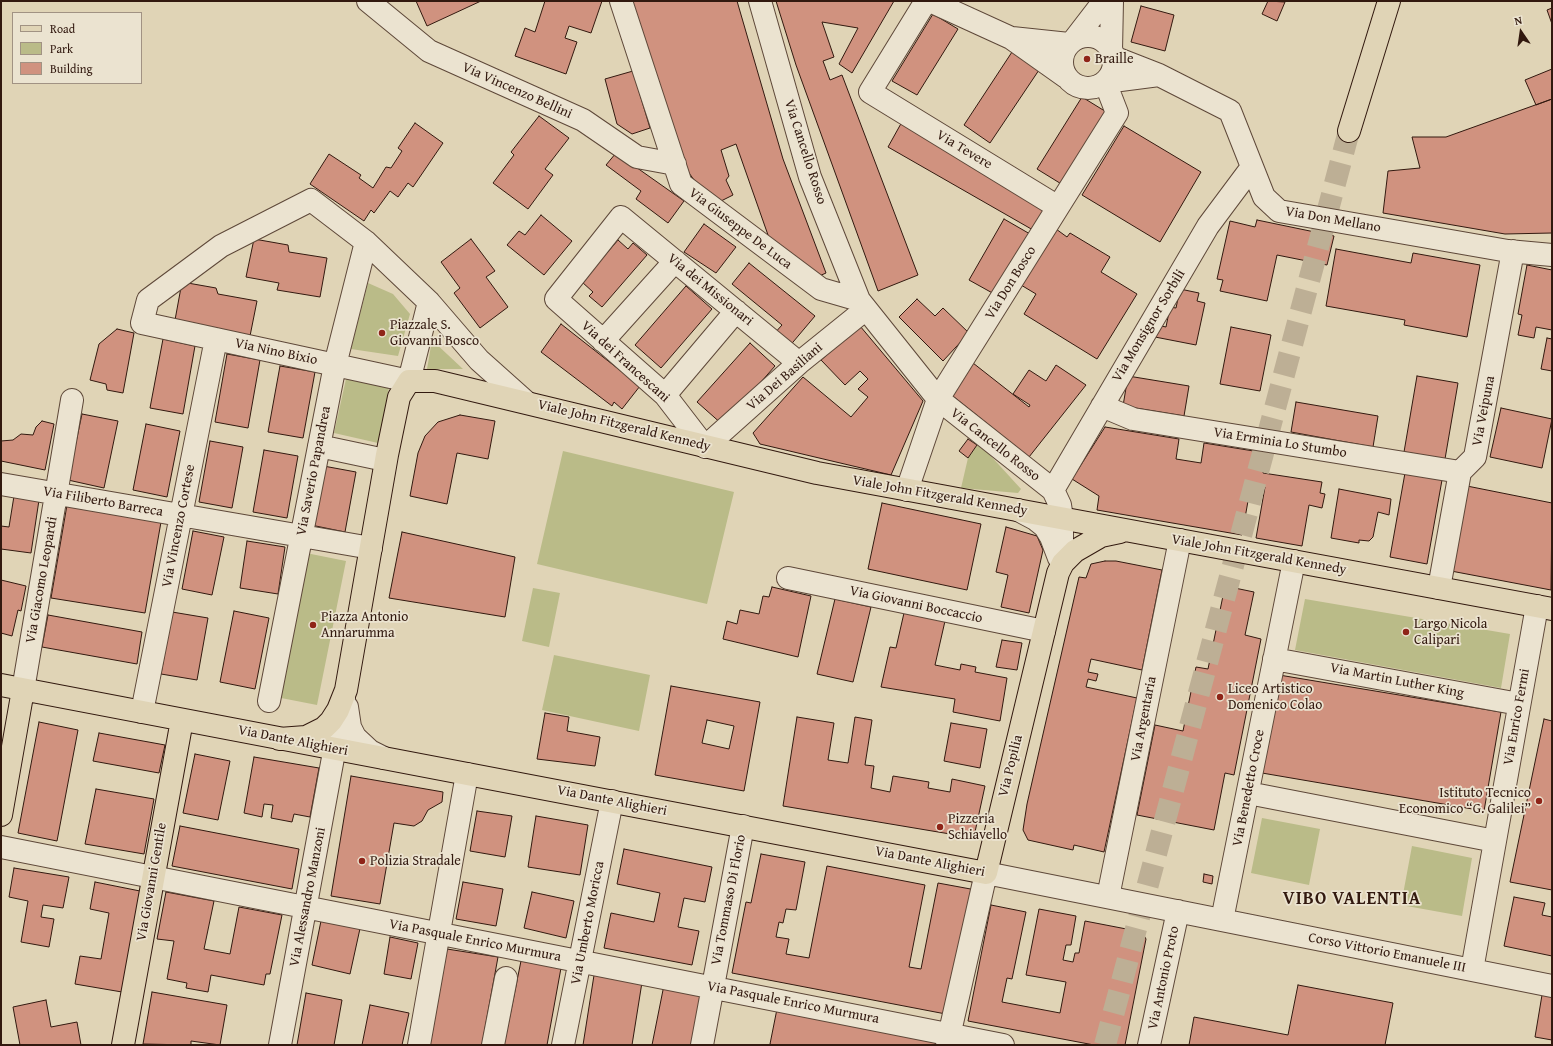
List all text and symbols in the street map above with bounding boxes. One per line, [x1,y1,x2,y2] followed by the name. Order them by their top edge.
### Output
[12,12,142,84] legend
[1501,12,1541,52] north arrow
[1513,12,1524,29] text: N
[50,20,75,37] text: Road
[50,40,73,57] text: Park
[1095,51,1134,67] place label: Braille
[1082,54,1092,64] marker: Braille
[459,59,575,123] street label: Via Vincenzo Bellini
[50,60,93,77] text: Building
[780,97,830,207] street label: Via Cancello Rosso
[933,127,995,173] street label: Via Tevere
[685,185,795,273] street label: Via Giuseppe De Luca
[1284,203,1382,237] street label: Via Don Mellano
[982,243,1040,323] street label: Via Don Bosco
[664,250,756,330] street label: Via dei Missionari
[1109,267,1189,385] street label: Via Monsignor Sorbili
[390,317,479,350] place label: Piazzale S. Giovanni Bosco
[577,318,673,406] street label: Via dei Francescani
[377,328,387,338] marker: Piazzale S. Giovanni Bosco
[233,335,319,369] street label: Via Nino Bixio
[744,339,826,415] street label: Via Dei Basiliani
[1469,374,1499,448] street label: Via Veipuna
[536,396,712,456] street label: Viale John Fitzgerald Kennedy
[293,405,335,537] street label: Via Saverio Papandrea
[947,405,1043,485] street label: Via Cancello Rosso
[1212,424,1348,462] street label: Via Erminia Lo Stumbo
[159,463,199,589] street label: Via Vincenzo Cortese
[851,472,1029,520] street label: Viale John Fitzgerald Kennedy
[42,483,164,521] street label: Via Filiberto Barreca
[23,515,61,645] street label: Via Giacomo Leopardi
[1170,531,1348,579] street label: Viale John Fitzgerald Kennedy
[848,583,984,627] street label: Via Giovanni Boccaccio
[321,609,408,642] place label: Piazza Antonio Annarumma
[1414,616,1487,648] place label: Largo Nicola Calipari
[308,620,318,630] marker: Piazza Antonio Annarumma
[1401,627,1411,637] marker: Largo Nicola Calipari
[1329,660,1465,702] street label: Via Martin Luther King
[1500,667,1534,767] street label: Via Enrico Fermi
[1128,675,1160,763] street label: Via Argentaria
[1228,681,1322,714] place label: Liceo Artistico Domenico Colao
[1215,692,1225,702] marker: Liceo Artistico Domenico Colao
[237,722,349,760] street label: Via Dante Alighieri
[1229,728,1269,848] street label: Via Benedetto Croce
[995,733,1027,799] street label: Via Popilia
[556,782,668,820] street label: Via Dante Alighieri
[1399,785,1531,818] place label: Istituto Tecnico Economico “G. Galilei”
[1534,796,1544,806] marker: Istituto Tecnico Economico “G. Galilei”
[948,811,1007,844] place label: Pizzeria Schiavello
[133,821,171,943] street label: Via Giovanni Gentile
[935,822,945,832] marker: Pizzeria Schiavello
[286,826,330,968] street label: Via Alessandro Manzoni
[708,833,750,967] street label: Via Tommaso Di Florio
[874,843,986,881] street label: Via Dante Alighieri
[370,853,461,869] place label: Polizia Stradale
[357,856,367,866] marker: Polizia Stradale
[568,860,608,986] street label: Via Umberto Moricca
[1283,888,1421,910] district label: VIBO VALENTIA
[388,916,562,966] street label: Via Pasquale Enrico Murmura
[1145,925,1183,1031] street label: Via Antonio Proto
[1307,929,1467,977] street label: Corso Vittorio Emanuele III
[706,978,880,1028] street label: Via Pasquale Enrico Murmura

